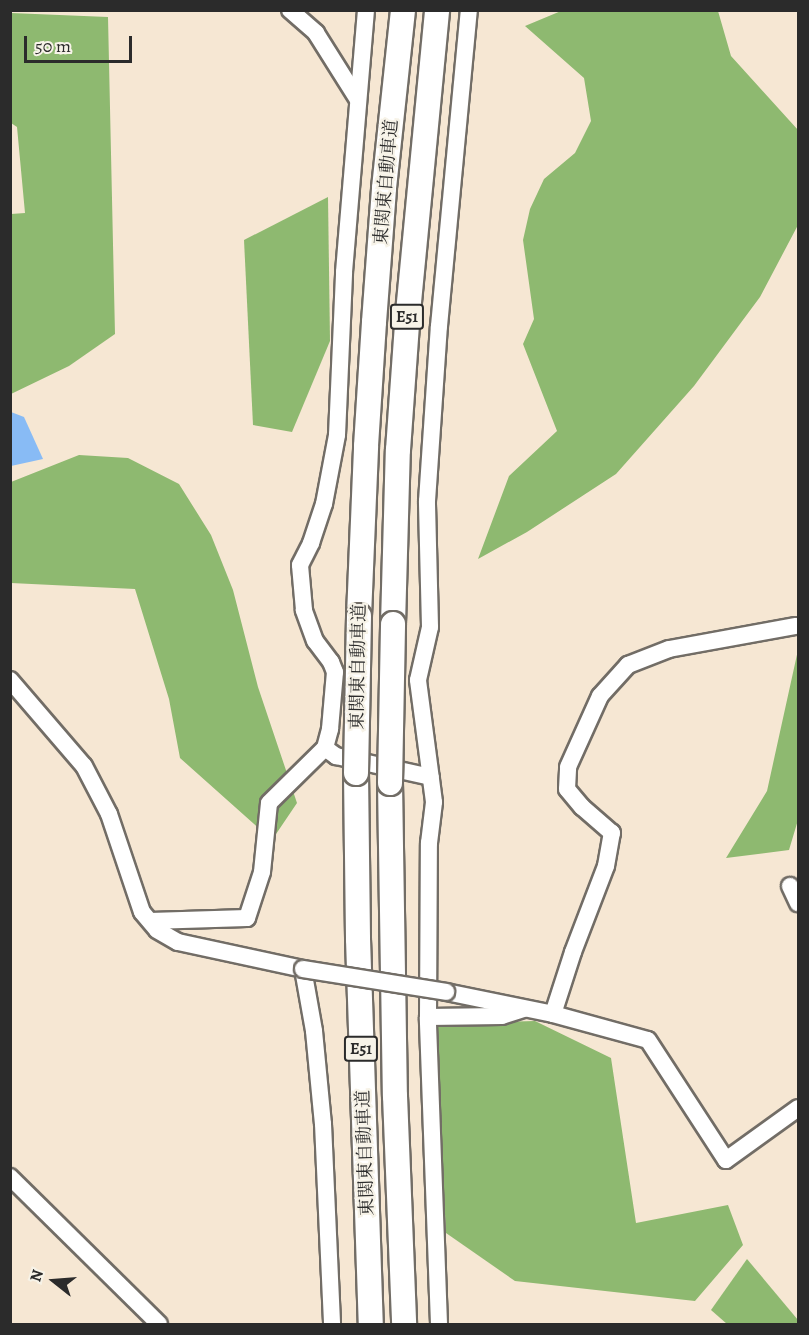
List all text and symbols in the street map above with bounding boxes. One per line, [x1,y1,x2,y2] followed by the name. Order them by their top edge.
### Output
[27,24,135,62] scale bar
[35,34,71,58] text: 50 m
[370,118,402,246] street label: 東関東自動車道
[389,304,425,330] road number: E51
[346,604,370,730] street label: 東関東自動車道
[343,1036,379,1062] road number: E51
[352,1090,378,1216] street label: 東関東自動車道
[24,1251,84,1311] north arrow
[25,1267,49,1285] text: N

